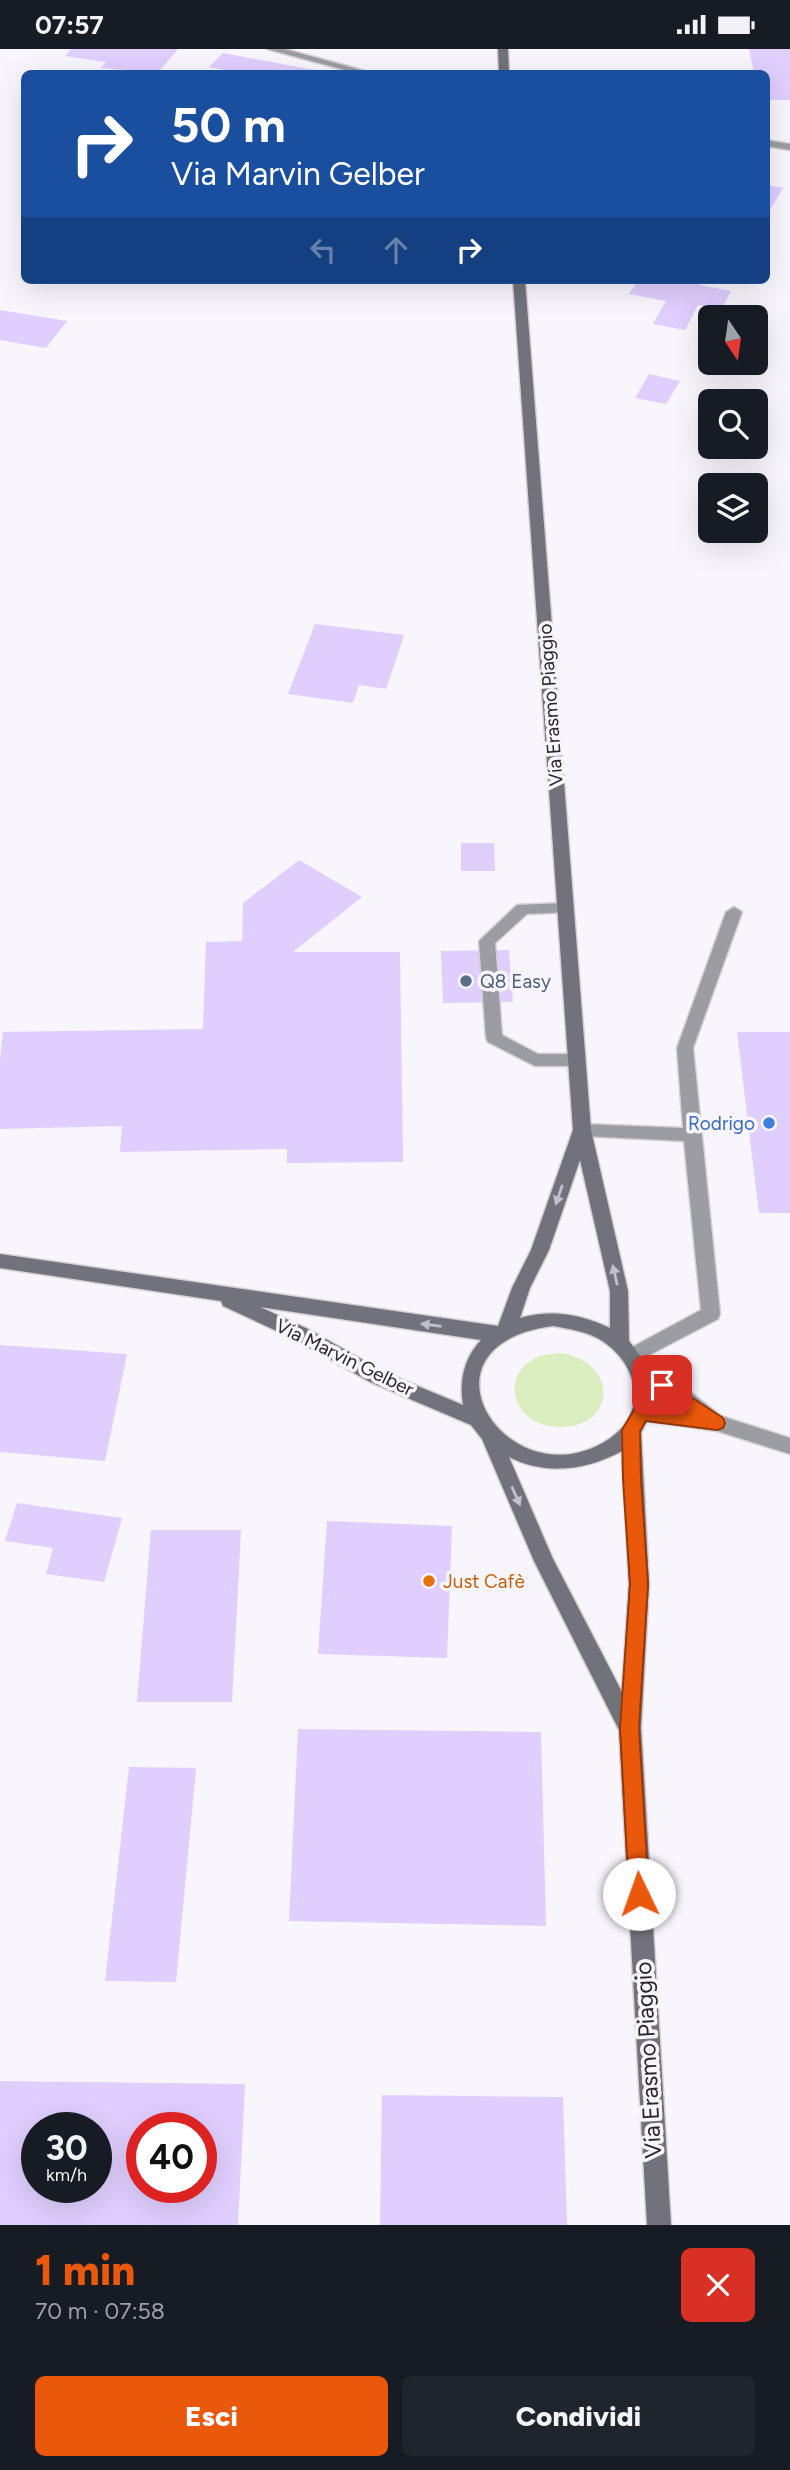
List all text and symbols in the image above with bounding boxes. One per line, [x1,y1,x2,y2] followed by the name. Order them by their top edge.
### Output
[35,9,104,41] text: 07:57
[171,95,286,154] text: 50 m
[56,98,147,189] icon: right
[171,155,425,193] text: Via Marvin Gelber
[304,231,342,269] icon: left
[377,231,415,269] icon: ahead
[450,231,488,269] icon: right
[698,305,768,375] north arrow
[698,305,768,543] map controls
[698,389,768,459] button: search
[698,473,768,543] button: layers
[533,623,568,787] street label: Via Erasmo Piaggio
[480,970,551,993] place label: Q8 Easy
[458,973,474,989] marker: Q8 Easy
[688,1112,755,1135] place label: Rodrigo
[761,1115,777,1131] marker: Rodrigo
[554,1184,564,1205] one-way arrow
[609,1264,620,1286] one-way arrow
[272,1314,418,1401] street label: Via Marvin Gelber
[420,1319,442,1330] one-way arrow
[632,1355,692,1415] pin
[643,1366,681,1404] icon: arrive
[510,1486,522,1506] one-way arrow
[443,1570,525,1593] place label: Just Cafè
[421,1573,437,1589] marker: Just Cafè
[602,1857,676,1931] position arrow
[629,1961,667,2159] street label: Via Erasmo Piaggio
[126,2112,217,2203] speed limit sign: 40
[45,2127,88,2169] text: 30
[46,2164,87,2186] text: km/h
[35,2245,135,2296] text: 1 min
[681,2248,755,2322] button: close
[35,2297,165,2325] text: 70 m · 07:58
[35,2376,388,2456] button: Esci
[402,2376,755,2456] button: Condividi

